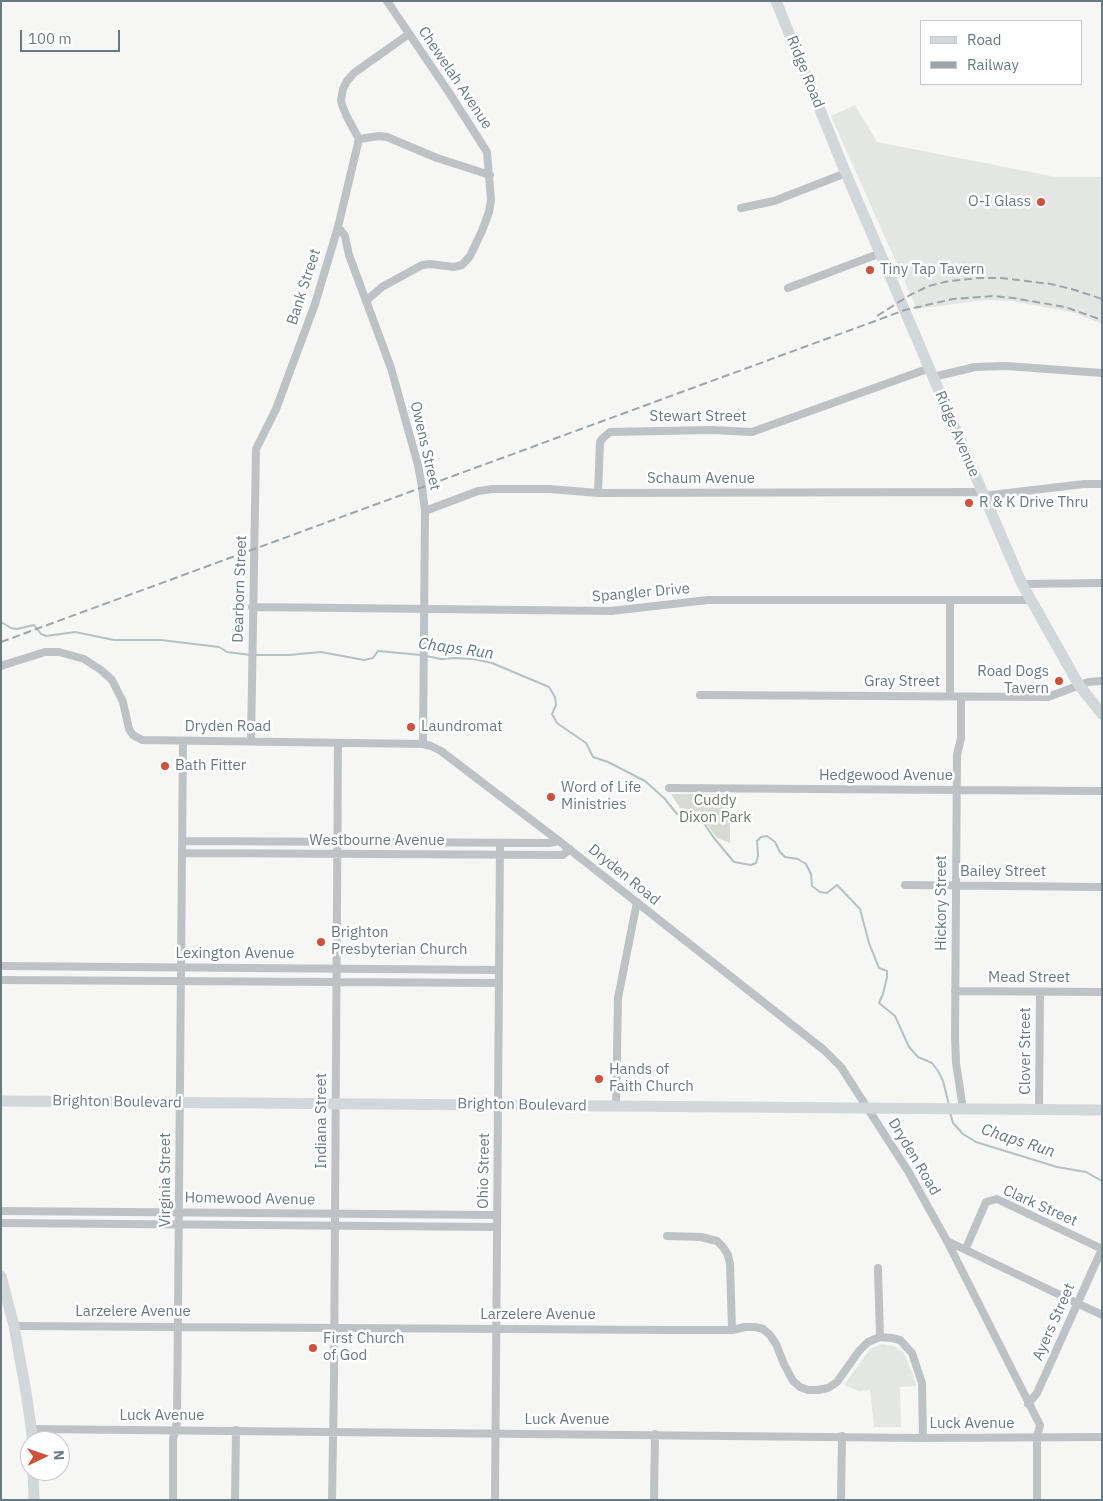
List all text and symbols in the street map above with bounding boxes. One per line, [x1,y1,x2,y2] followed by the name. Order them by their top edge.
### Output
[22,20,122,52] scale bar
[920,20,1083,85] legend
[414,23,496,133] street label: Chewelah Avenue
[28,29,72,48] text: 100 m
[967,30,1002,49] text: Road
[782,33,828,111] street label: Ridge Road
[967,55,1019,74] text: Railway
[968,193,1031,211] place label: O-I Glass
[1035,196,1047,208] marker: O-I Glass
[283,247,325,327] street label: Bank Street
[880,261,984,279] place label: Tiny Tap Tavern
[864,264,876,276] marker: Tiny Tap Tavern
[931,388,983,480] street label: Ridge Avenue
[406,400,444,492] street label: Owens Street
[650,408,746,426] street label: Stewart Street
[647,470,755,488] street label: Schaum Avenue
[979,494,1089,512] place label: R & K Drive Thru
[963,497,975,509] marker: R & K Drive Thru
[229,535,251,643] street label: Dearborn Street
[591,580,691,606] street label: Spangler Drive
[417,634,495,664] water label: Chaps Run
[977,663,1049,698] place label: Road Dogs Tavern
[864,673,940,691] street label: Gray Street
[1053,675,1065,687] marker: Road Dogs Tavern
[185,718,271,736] street label: Dryden Road
[421,718,502,736] place label: Laundromat
[405,721,417,733] marker: Laundromat
[175,757,246,775] place label: Bath Fitter
[159,760,171,772] marker: Bath Fitter
[819,767,953,785] street label: Hedgewood Avenue
[561,779,641,814] place label: Word of Life Ministries
[545,791,557,803] marker: Word of Life Ministries
[679,792,751,827] park label: Cuddy Dixon Park
[309,832,445,850] street label: Westbourne Avenue
[585,841,663,909] street label: Dryden Road
[933,855,951,951] street label: Hickory Street
[960,863,1046,881] street label: Bailey Street
[331,924,468,959] place label: Brighton Presbyterian Church
[315,936,327,948] marker: Brighton Presbyterian Church
[176,945,294,963] street label: Lexington Avenue
[988,969,1070,987] street label: Mead Street
[1017,1007,1035,1095] street label: Clover Street
[609,1061,694,1096] place label: Hands of Faith Church
[313,1073,331,1169] street label: Indiana Street
[593,1073,605,1085] marker: Hands of Faith Church
[52,1092,182,1112] street label: Brighton Boulevard
[457,1095,587,1115] street label: Brighton Boulevard
[884,1115,944,1199] street label: Dryden Road
[979,1120,1057,1162] water label: Chaps Run
[157,1133,175,1227] street label: Virginia Street
[474,1133,494,1209] street label: Ohio Street
[1000,1182,1080,1230] street label: Clark Street
[184,1189,316,1209] street label: Homewood Avenue
[1029,1281,1079,1363] street label: Ayers Street
[75,1303,191,1321] street label: Larzelere Avenue
[480,1306,596,1324] street label: Larzelere Avenue
[323,1330,404,1365] place label: First Church of God
[307,1342,319,1354] marker: First Church of God
[120,1407,204,1425] street label: Luck Avenue
[525,1411,609,1429] street label: Luck Avenue
[930,1415,1014,1433] street label: Luck Avenue
[20,1431,70,1481] north arrow
[50,1450,68,1461] text: N

